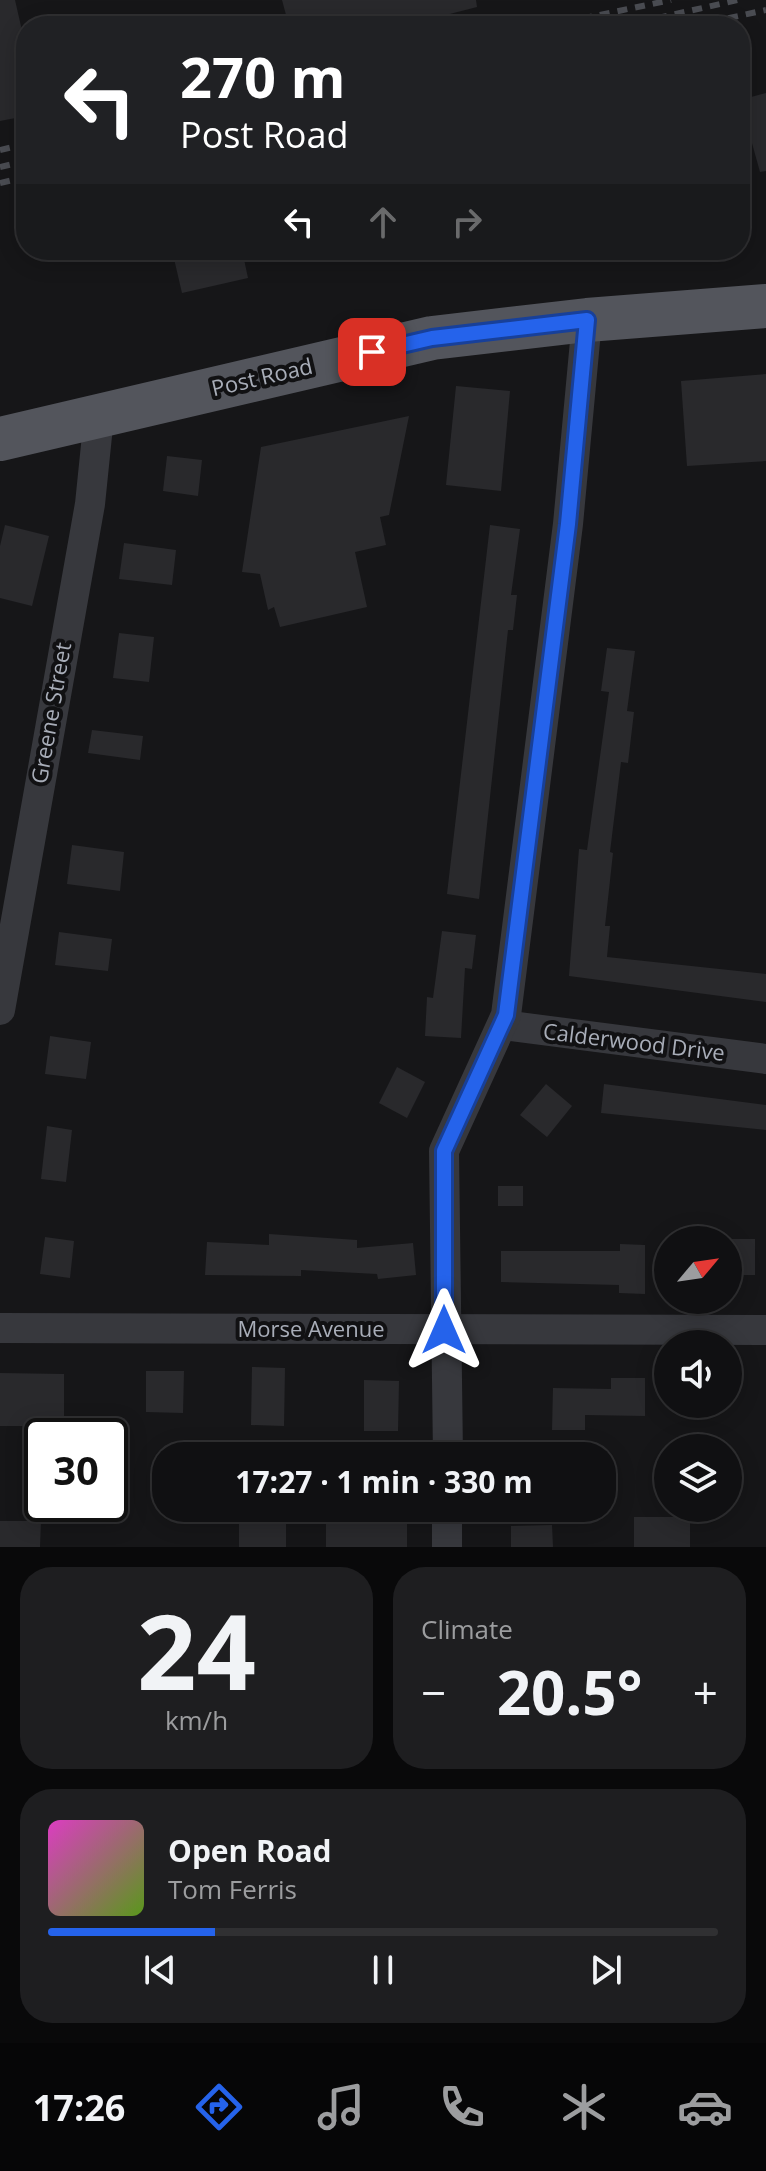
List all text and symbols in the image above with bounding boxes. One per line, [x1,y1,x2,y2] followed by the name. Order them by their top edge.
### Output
[180,38,346,114] text: 270 m
[48,48,152,152] icon: left
[180,110,349,159] text: Post Road
[277,200,321,244] icon: left
[361,200,405,244] icon: ahead
[445,200,489,244] icon: right
[338,318,406,386] pin
[350,330,394,374] icon: arrive
[208,350,315,402] street label: Post Road
[23,640,77,786] street label: Greene Street
[541,1015,727,1067] street label: Calderwood Drive
[654,1226,742,1314] north arrow
[654,1226,742,1522] map controls
[402,1288,486,1372] position arrow
[237,1313,385,1343] street label: Morse Avenue
[654,1330,742,1418] button: sound
[24,1418,128,1522] speed limit sign: 30
[654,1434,742,1522] button: layers
[235,1461,533,1502] text: 17:27 · 1 min · 330 m
[137,1579,256,1720] text: 24
[421,1611,513,1647] text: Climate
[497,1651,642,1733] text: 20.5°
[421,1662,446,1722] text: −
[693,1662,718,1722] text: +
[165,1702,228,1738] text: km/h
[168,1830,332,1871] text: Open Road
[168,1871,297,1907] text: Tom Ferris
[138,1948,182,1992] icon: previous
[361,1948,405,1992] icon: pause
[584,1948,628,1992] icon: next
[191,2079,247,2135] icon: directions
[313,2079,369,2135] icon: music
[434,2079,490,2135] icon: phone
[556,2079,612,2135] icon: climate
[677,2079,733,2135] icon: car
[33,2083,125,2132] text: 17:26

